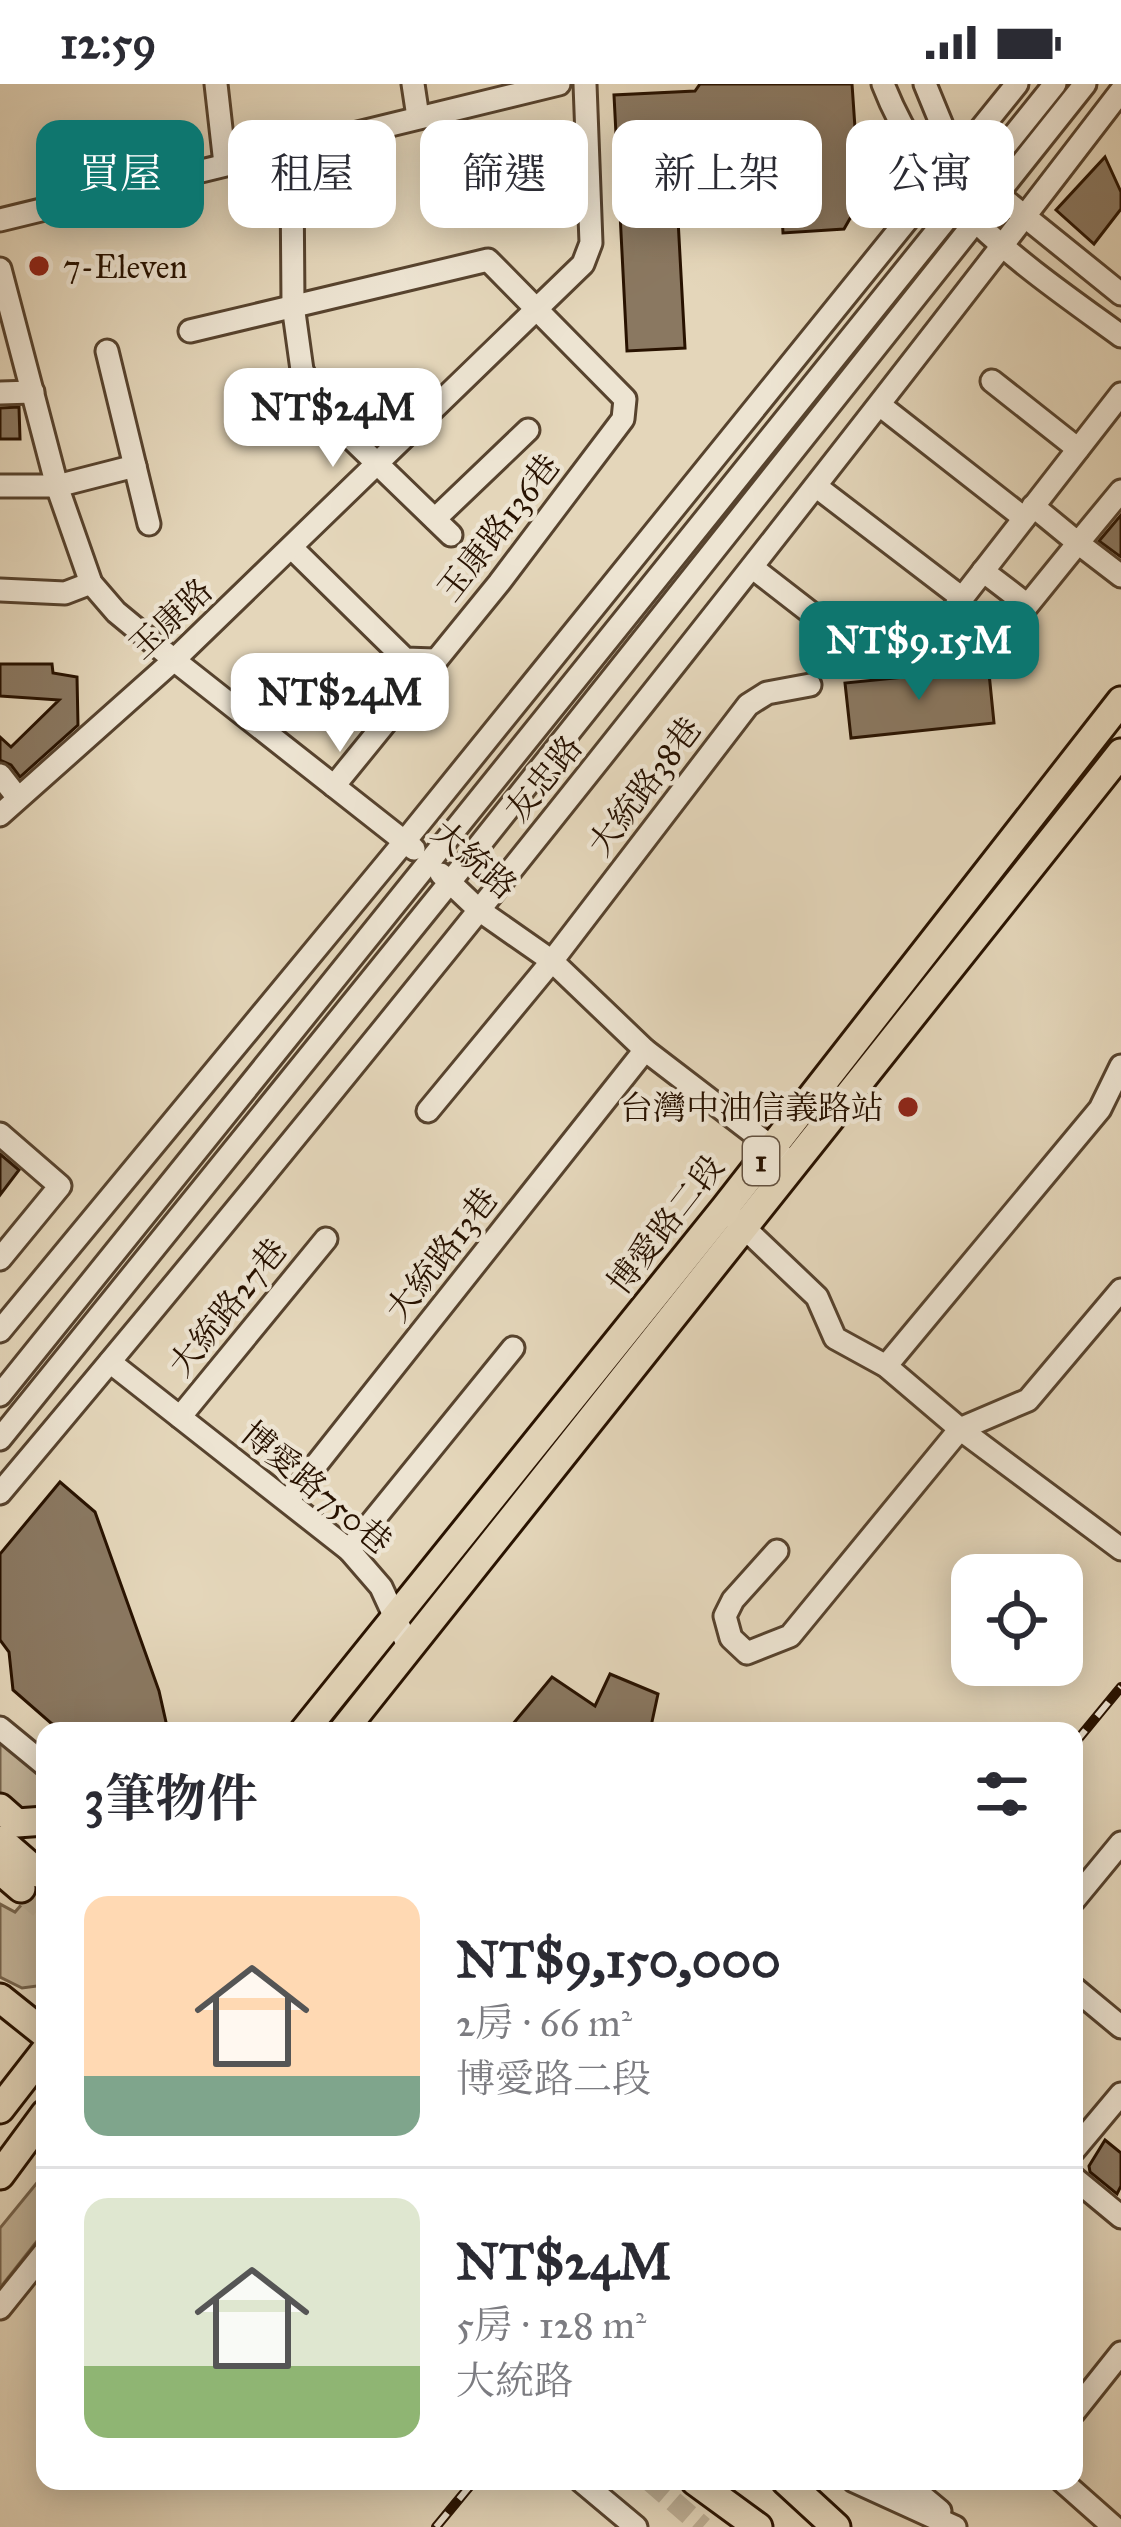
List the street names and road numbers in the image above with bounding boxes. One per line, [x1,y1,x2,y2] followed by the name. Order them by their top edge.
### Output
[429,446,568,609] street label: 玉康路136巷
[121,570,221,667] street label: 玉康路
[580,710,710,864] street label: 大統路38巷
[497,728,590,830] street label: 友忠路
[424,812,525,907] street label: 大統路
[743,1137,779,1185] road number: 1
[599,1147,732,1302] street label: 博愛路二段
[377,1180,506,1329] street label: 大統路13巷
[160,1231,295,1384] street label: 大統路27巷
[233,1413,400,1562] street label: 博愛路750巷

